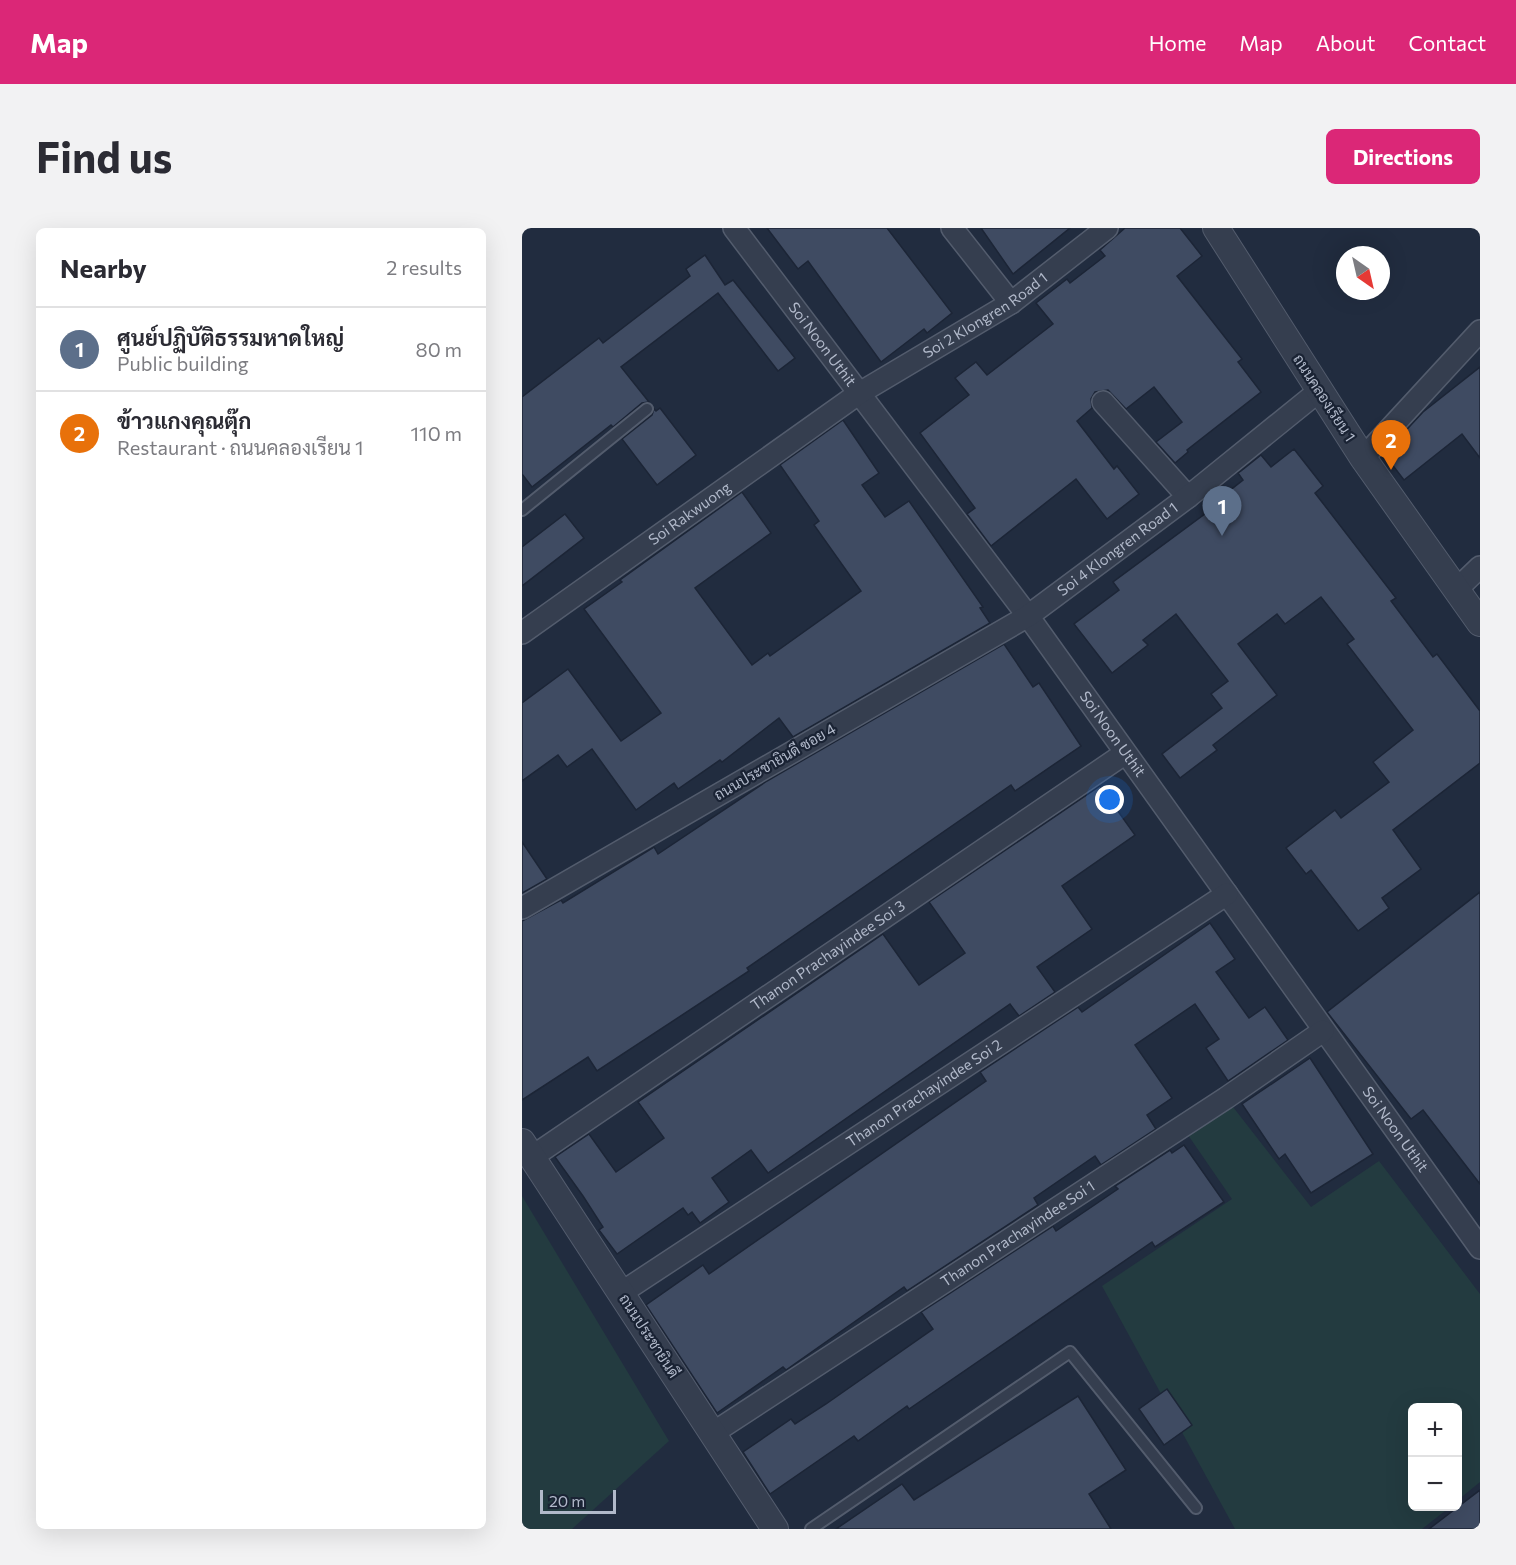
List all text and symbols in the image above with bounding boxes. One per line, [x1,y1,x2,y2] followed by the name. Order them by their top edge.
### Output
[30,25,88,59] text: Map
[1149,30,1206,55] text: Home
[1239,30,1283,55] text: Map
[1316,30,1375,55] text: About
[1408,30,1486,55] text: Contact
[1326,129,1480,184] button: Directions
[36,130,172,182] text: Find us
[1336,246,1390,300] north arrow
[60,252,147,283] text: Nearby
[386,255,462,279] text: 2 results
[919,268,1051,361] street label: Soi 2 Klongren Road 1
[785,298,861,389] street label: Soi Noon Uthit
[117,324,344,351] text: ศูนย์ปฏิบัติธรรมหาดใหญ่
[75,337,84,361] text: 1
[416,337,462,361] text: 80 m
[1290,350,1360,445] street label: ถนนคลองเรียน 1
[117,351,249,375] text: Public building
[117,407,251,434] text: ข้าวแกงคุณตุ๊ก
[1372,420,1410,470] pin: 2
[74,421,85,445] text: 2
[411,421,462,445] text: 110 m
[117,435,363,459] text: Restaurant · ถนนคลองเรียน 1
[645,477,734,548] street label: Soi Rakwuong
[1202,486,1242,536] pin: 1
[1053,498,1181,599] street label: Soi 4 Klongren Road 1
[1077,687,1150,780] street label: Soi Noon Uthit
[710,719,839,803] street label: ถนนประชายินดี ซอย 4
[1095,785,1124,814] your location
[747,896,908,1014] street label: Thanon Prachayindee Soi 3
[842,1035,1005,1150] street label: Thanon Prachayindee Soi 2
[1359,1083,1433,1175] street label: Soi Noon Uthit
[937,1176,1098,1290] street label: Thanon Prachayindee Soi 1
[616,1290,684,1381] street label: ถนนประชายินดี
[1408,1403,1462,1511] map controls
[1408,1403,1462,1457] button: +
[1408,1457,1462,1511] button: −
[540,1487,616,1514] scale bar
[549,1491,585,1510] text: 20 m

